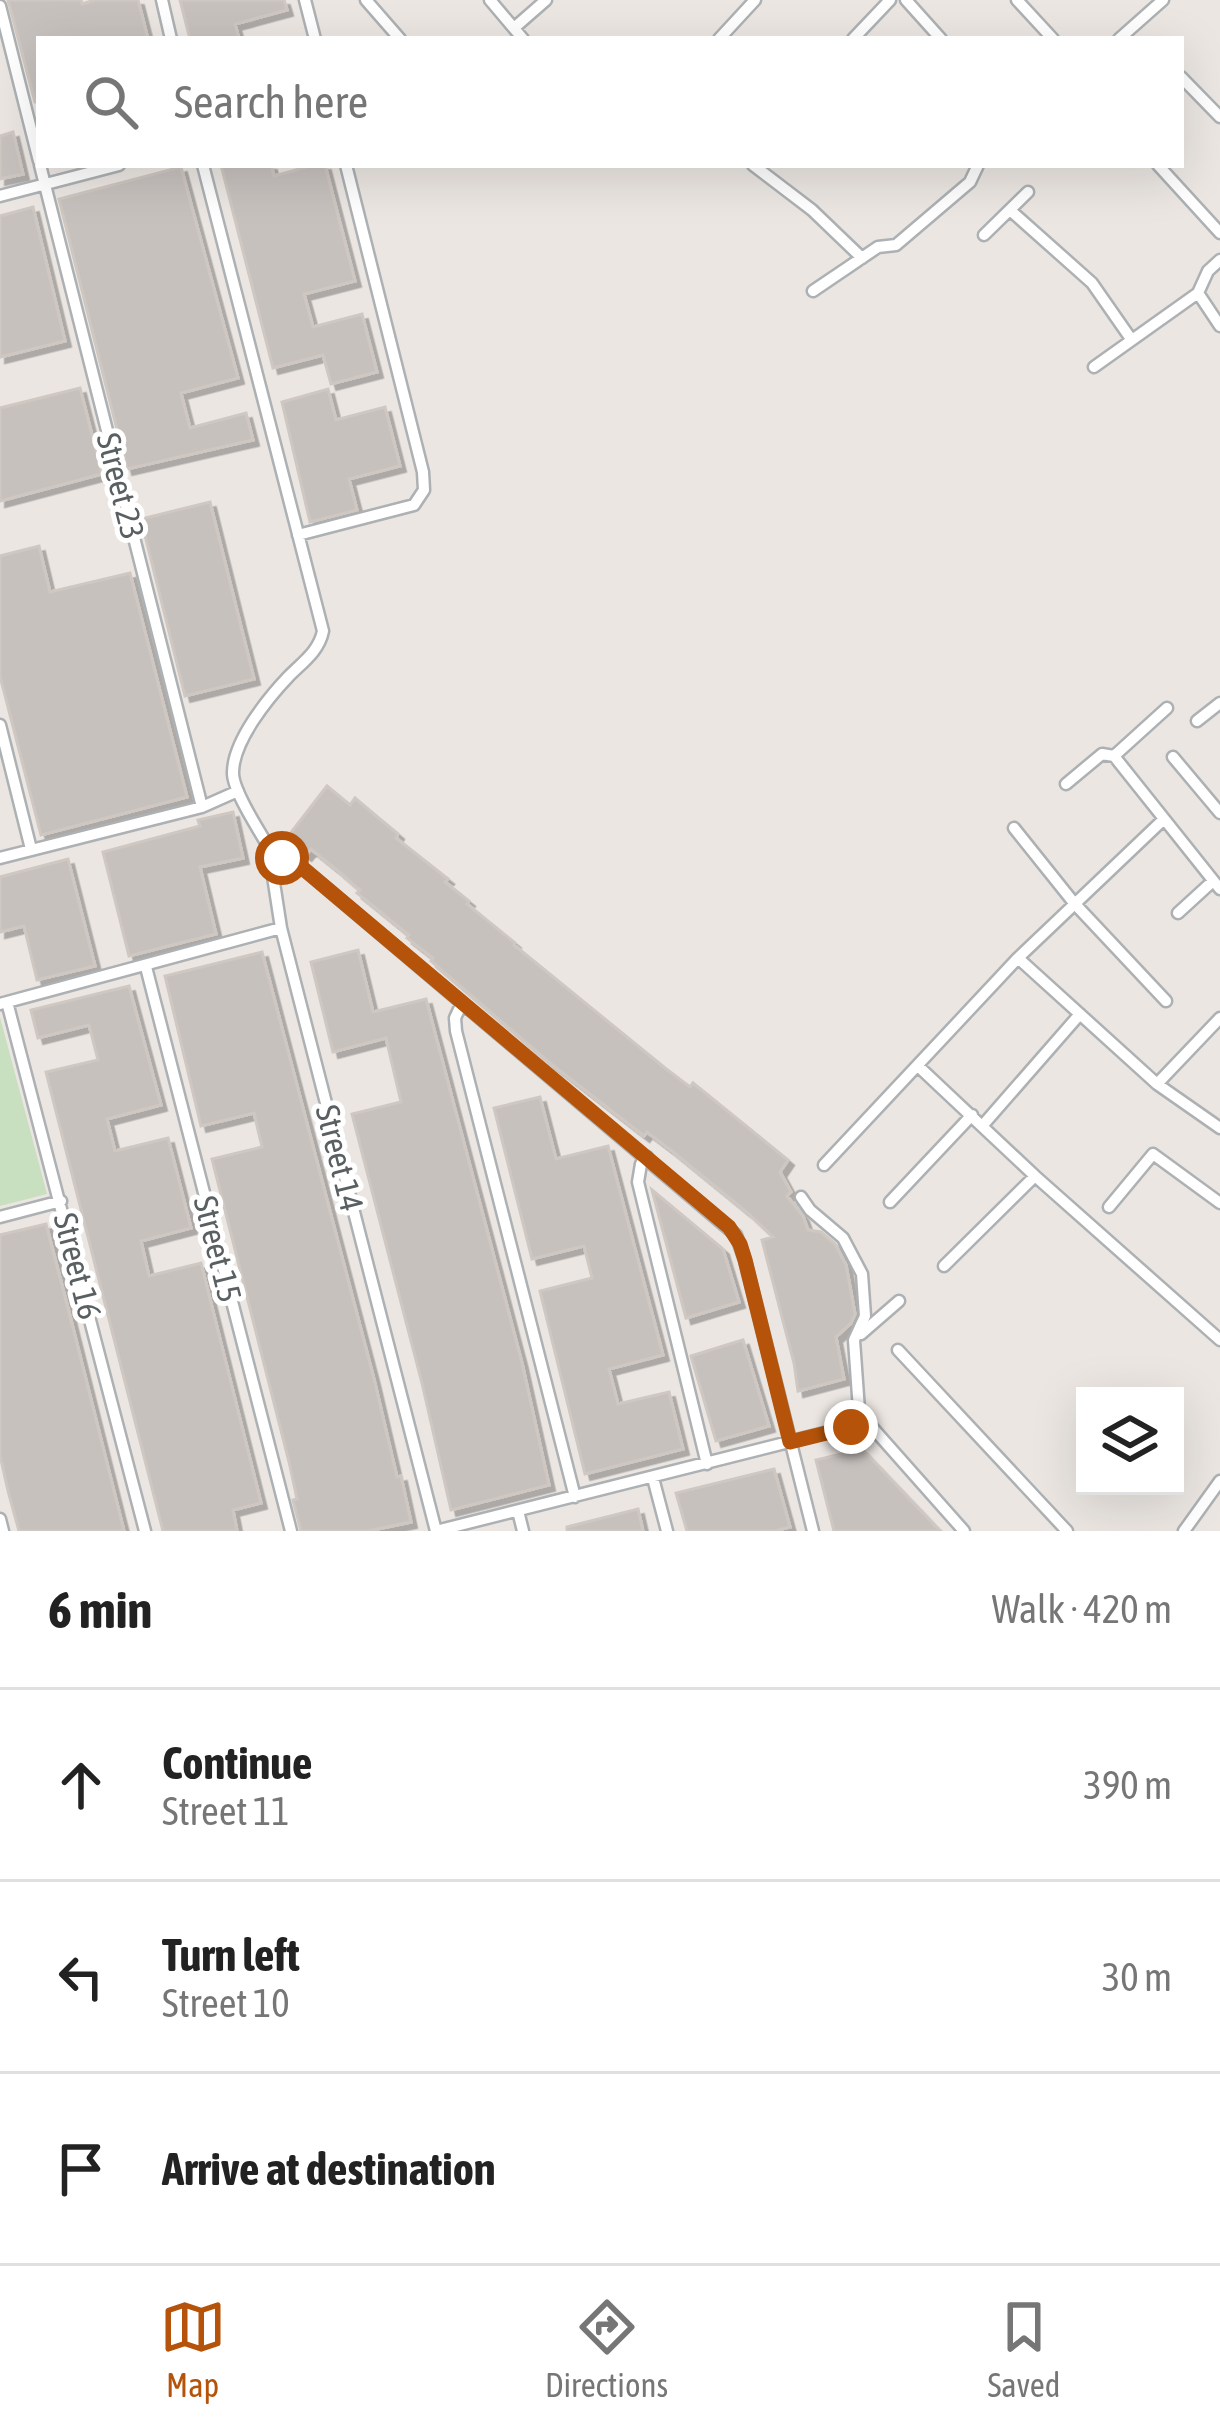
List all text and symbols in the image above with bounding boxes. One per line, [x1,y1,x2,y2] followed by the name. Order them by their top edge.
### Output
[36,36,1184,168] search box
[78,69,144,135] icon: search
[174,76,368,128] text: Search here
[90,429,152,543] street label: Street 23
[255,831,309,885] route start
[309,1101,371,1215] street label: Street 14
[187,1192,249,1306] street label: Street 15
[47,1209,109,1323] street label: Street 16
[1076,1387,1184,1495] map controls
[1076,1387,1184,1495] button: layers
[824,1400,878,1454] route end
[48,1580,152,1639] text: 6 min
[992,1587,1172,1631] text: Walk · 420 m
[162,1737,313,1789] text: Continue
[48,1752,114,1818] icon: ahead
[1084,1763,1172,1807] text: 390 m
[162,1789,290,1833] text: Street 11
[162,1929,300,1981] text: Turn left
[48,1944,114,2010] icon: left
[1102,1955,1172,1999] text: 30 m
[162,1981,290,2025] text: Street 10
[48,2136,114,2202] icon: arrive
[162,2143,496,2195] text: Arrive at destination
[160,2294,226,2404] tab: Map
[545,2294,668,2404] tab: Directions
[987,2294,1060,2404] tab: Saved

